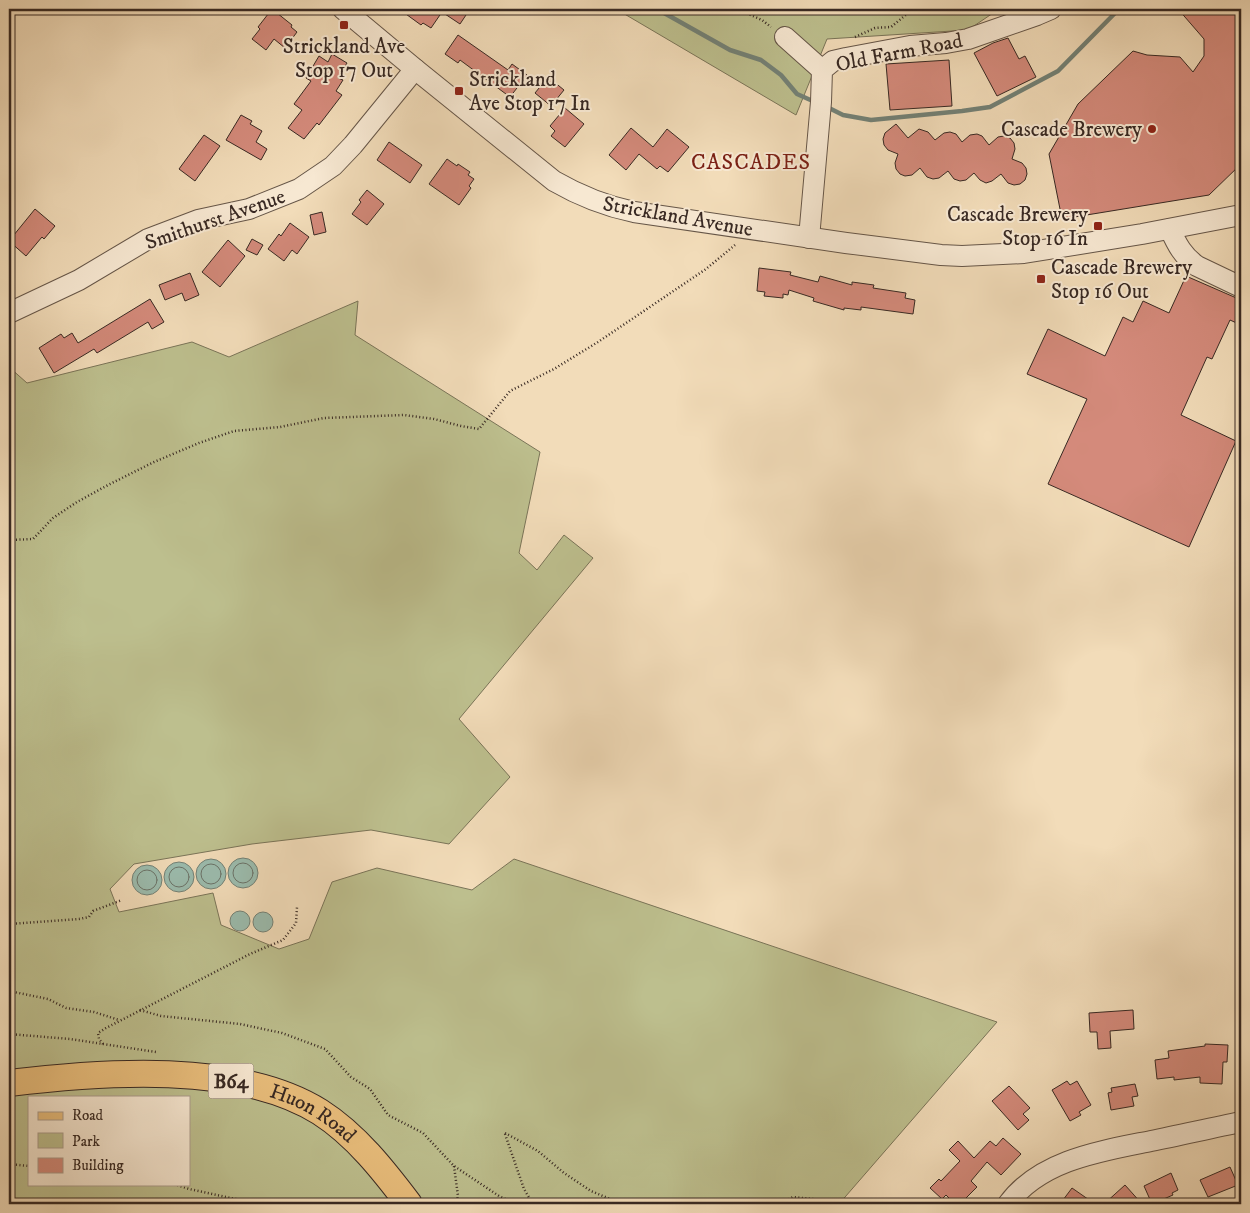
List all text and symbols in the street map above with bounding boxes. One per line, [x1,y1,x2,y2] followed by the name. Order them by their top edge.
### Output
[338,19,350,31] marker: Strickland Ave Stop 17 Out
[834,28,965,78] street label: Old Farm Road
[283,34,405,84] place label: Strickland Ave Stop 17 Out
[469,67,590,117] place label: Strickland Ave Stop 17 In
[453,85,465,97] marker: Strickland Ave Stop 17 In
[1001,117,1143,143] place label: Cascade Brewery
[1146,123,1158,135] marker: Cascade Brewery
[691,149,811,176] district label: CASCADES
[142,184,289,256] street label: Smithurst Avenue
[601,191,755,243] street label: Strickland Avenue
[947,202,1089,252] place label: Cascade Brewery Stop 16 In
[1092,220,1104,232] marker: Cascade Brewery Stop 16 In
[1051,255,1193,305] place label: Cascade Brewery Stop 16 Out
[1035,273,1047,285] marker: Cascade Brewery Stop 16 Out
[208,1064,254,1098] road number: B64
[266,1079,362,1149] street label: Huon Road
[28,1096,190,1186] legend
[72,1106,104,1125] text: Road
[72,1132,101,1151] text: Park
[72,1156,124,1175] text: Building

